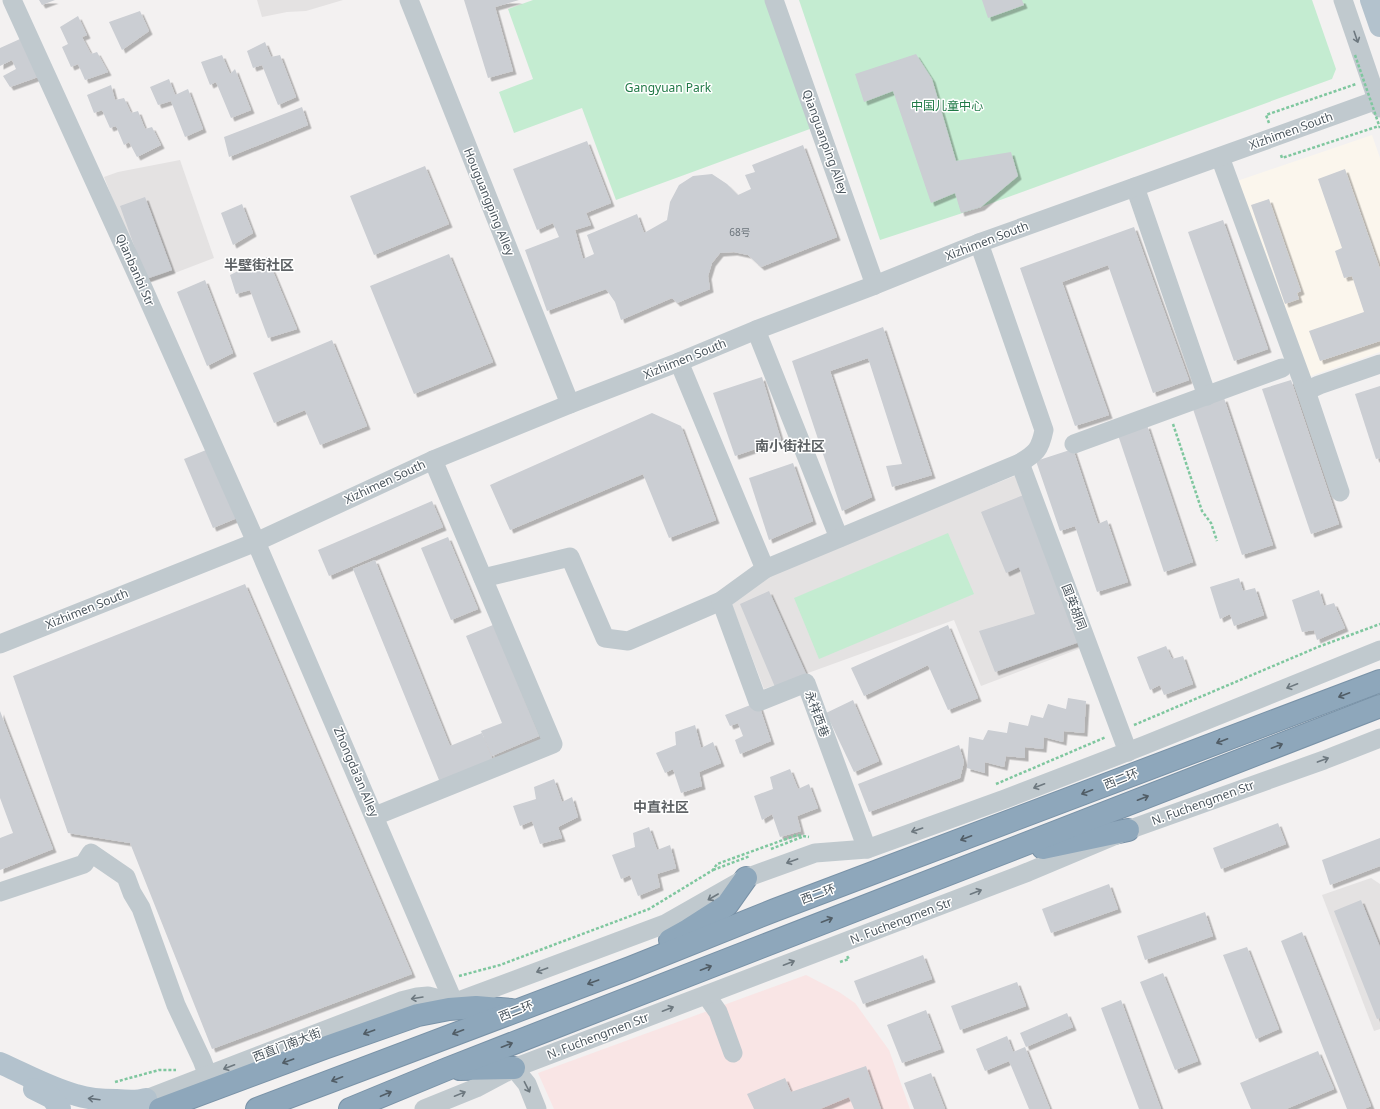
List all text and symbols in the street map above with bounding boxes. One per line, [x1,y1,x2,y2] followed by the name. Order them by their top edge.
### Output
[1352,30,1360,42] one-way arrow
[625,79,712,96] park label: Gangyuan Park
[799,87,853,197] street label: Qianguanping Alley
[911,97,983,114] park label: 中国儿童中心
[1247,108,1335,154] street label: Xizhimen South
[460,145,519,259] street label: Houguangping Alley
[943,217,1031,264] street label: Xizhimen South
[729,225,751,239] house number: 68号
[112,231,159,309] street label: Qianbanbi Str
[224,255,294,274] district label: 半壁街社区
[641,334,729,383] street label: Xizhimen South
[755,436,825,455] district label: 南小街社区
[341,455,428,508] street label: Xizhimen South
[1058,581,1091,632] street label: 国英胡同
[43,584,131,633] street label: Xizhimen South
[1286,682,1298,690] one-way arrow
[801,688,834,739] street label: 永祥西巷
[1338,691,1350,699] one-way arrow
[330,724,383,820] street label: Zhongda'an Alley
[1216,738,1228,746] one-way arrow
[1270,742,1282,750] one-way arrow
[1317,756,1330,763] one-way arrow
[1101,764,1141,793] street label: 西二环
[1149,776,1257,829] street label: N. Fuchengmen Str
[1034,782,1046,790] one-way arrow
[1082,789,1094,797] one-way arrow
[1136,794,1148,802] one-way arrow
[633,797,689,816] district label: 中直社区
[911,827,923,835] one-way arrow
[960,835,972,843] one-way arrow
[786,858,799,865] one-way arrow
[798,879,838,908] street label: 西二环
[970,888,982,896] one-way arrow
[707,893,719,901] one-way arrow
[847,893,954,948] street label: N. Fuchengmen Str
[821,916,833,924] one-way arrow
[783,959,795,967] one-way arrow
[700,963,712,971] one-way arrow
[536,967,549,974] one-way arrow
[588,978,600,986] one-way arrow
[410,994,423,1002] one-way arrow
[496,996,536,1025] street label: 西二环
[661,1005,673,1013] one-way arrow
[544,1008,651,1063] street label: N. Fuchengmen Str
[250,1024,323,1065] street label: 西直门南大街
[364,1028,376,1036] one-way arrow
[453,1029,465,1037] one-way arrow
[500,1041,512,1049] one-way arrow
[282,1058,294,1066] one-way arrow
[224,1064,236,1072] one-way arrow
[331,1075,343,1083] one-way arrow
[524,1081,531,1093] one-way arrow
[380,1090,392,1097] one-way arrow
[454,1090,466,1098] one-way arrow
[88,1095,101,1102] one-way arrow

